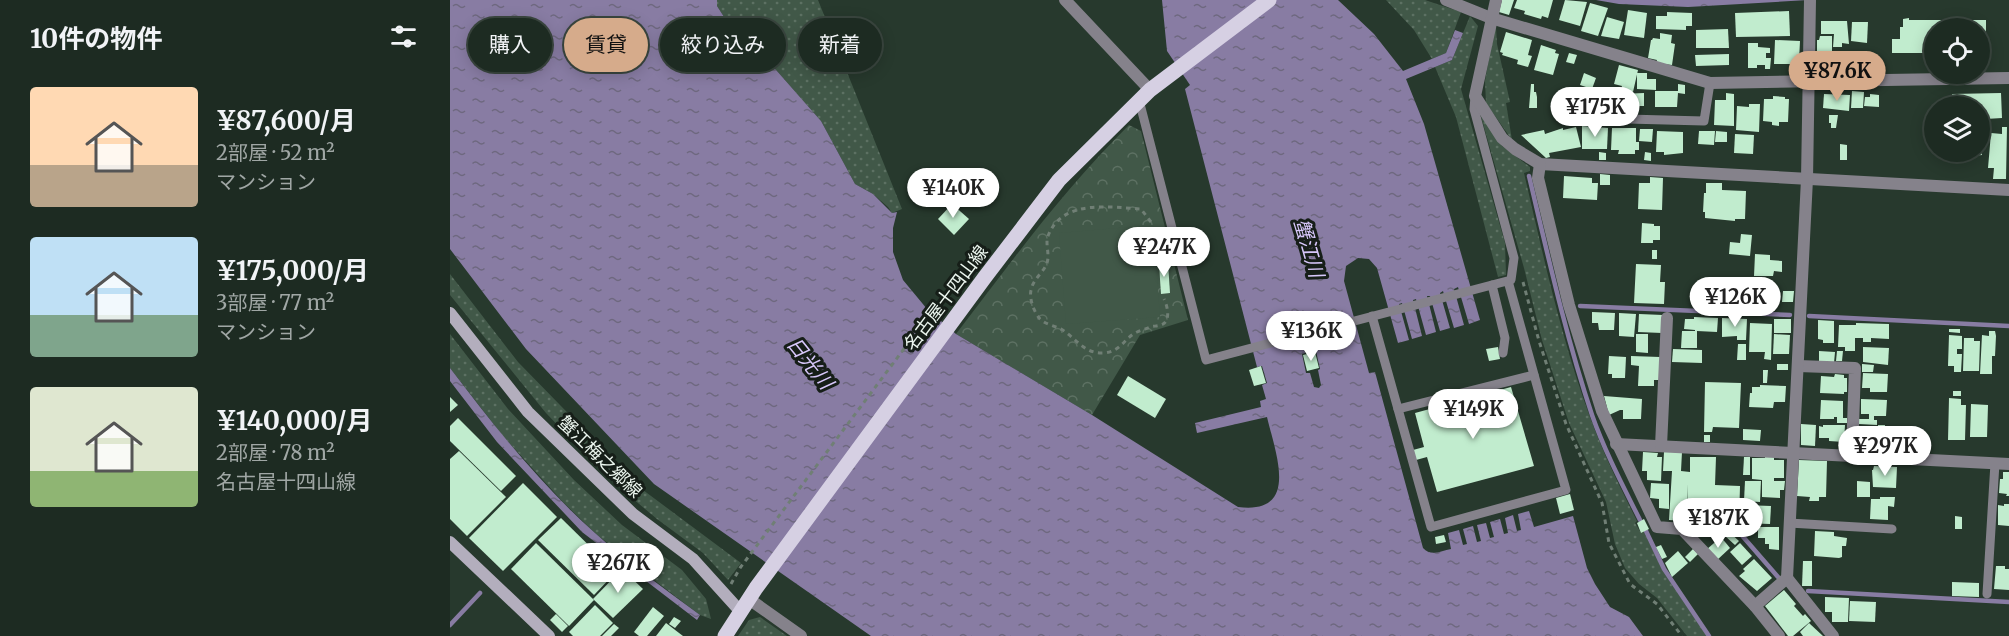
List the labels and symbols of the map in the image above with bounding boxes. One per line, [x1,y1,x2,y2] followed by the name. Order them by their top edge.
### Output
[1788,51,1886,102] pin: ¥87.6K
[1553,87,1637,138] pin: ¥175K
[911,168,995,219] pin: ¥140K
[1289,216,1330,282] water label: 蟹江川
[1122,227,1206,278] pin: ¥247K
[899,240,993,355] street label: 名古屋十四山線
[1693,277,1777,328] pin: ¥126K
[1269,311,1353,362] pin: ¥136K
[782,332,840,395] water label: 日光川
[1431,389,1515,440] pin: ¥149K
[554,411,647,502] street label: 蟹江梅之郷線
[1843,426,1927,477] pin: ¥297K
[1676,498,1760,549] pin: ¥187K
[576,543,660,594] pin: ¥267K

